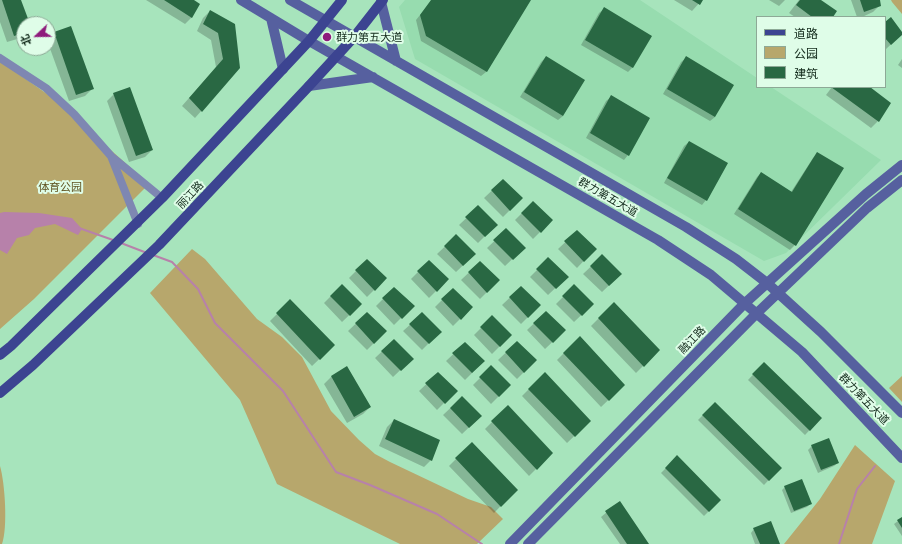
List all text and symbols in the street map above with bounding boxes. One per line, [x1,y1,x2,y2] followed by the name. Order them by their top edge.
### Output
[16,16,56,56] north arrow
[756,16,886,88] legend
[794,26,818,40] text: 道路
[336,30,402,44] place label: 群力第五大道
[321,31,333,43] marker: 群力第五大道
[17,33,33,48] text: 北
[794,46,818,60] text: 公园
[794,66,818,80] text: 建筑
[576,175,640,219] street label: 群力第五大道
[174,178,206,212] street label: 丽江路
[38,180,82,194] park label: 体育公园
[676,324,708,356] street label: 融江路
[836,371,892,427] street label: 群力第五大道

